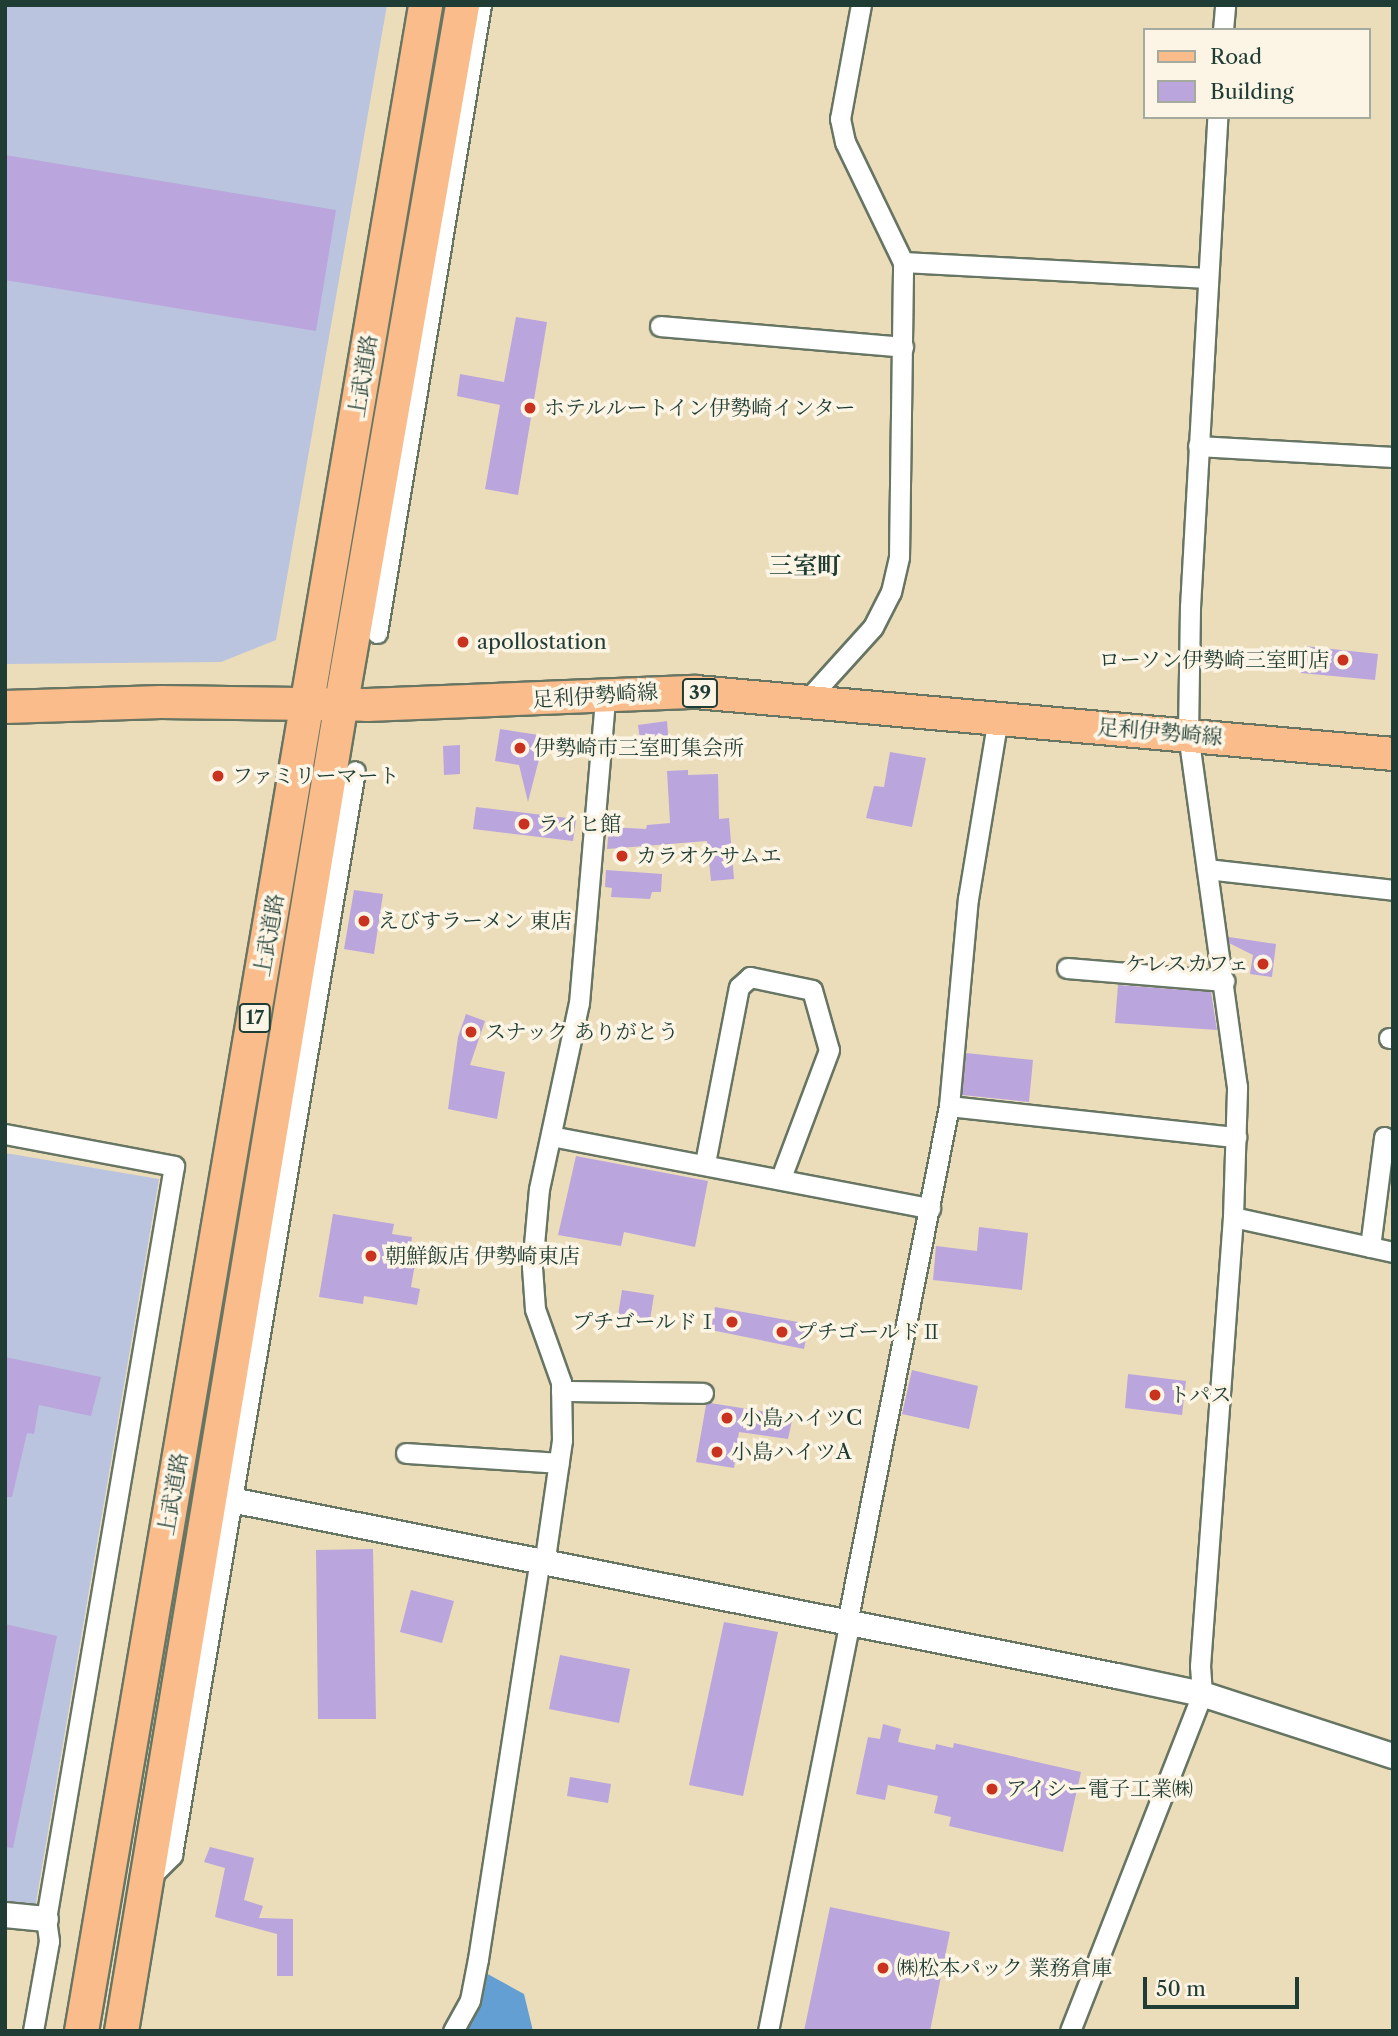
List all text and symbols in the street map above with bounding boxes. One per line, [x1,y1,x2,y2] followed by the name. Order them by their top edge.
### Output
[1142,28,1370,119] legend
[1210,44,1262,69] text: Road
[1210,79,1294,104] text: Building
[344,333,382,419] street label: 上武道路
[544,395,859,421] place label: ホテルルートイン伊勢崎インター
[522,400,538,416] marker: ホテルルートイン伊勢崎インター
[769,552,841,580] district label: 三室町
[477,629,607,655] place label: apollostation
[455,634,471,650] marker: apollostation
[1098,647,1329,673] place label: ローソン伊勢崎三室町店
[1335,652,1351,668] marker: ローソン伊勢崎三室町店
[681,678,719,708] road number: 39
[531,679,659,713] street label: 足利伊勢崎線
[1096,714,1224,750] street label: 足利伊勢崎線
[534,735,744,761] place label: 伊勢崎市三室町集会所
[512,740,528,756] marker: 伊勢崎市三室町集会所
[232,763,400,789] place label: ファミリーマート
[210,768,226,784] marker: ファミリーマート
[538,811,622,837] place label: ライヒ館
[516,816,532,832] marker: ライヒ館
[636,843,783,869] place label: カラオケサムエ
[614,848,630,864] marker: カラオケサムエ
[249,891,289,979] street label: 上武道路
[378,908,573,934] place label: えびすラーメン 東店
[356,913,372,929] marker: えびすラーメン 東店
[1123,951,1249,977] place label: ケレスカフェ
[1255,956,1271,972] marker: ケレスカフェ
[238,1002,272,1034] road number: 17
[485,1019,680,1045] place label: スナック ありがとう
[463,1024,479,1040] marker: スナック ありがとう
[385,1243,580,1269] place label: 朝鮮飯店 伊勢崎東店
[363,1248,379,1264] marker: 朝鮮飯店 伊勢崎東店
[571,1309,718,1335] place label: プチゴールドⅠ
[724,1314,740,1330] marker: プチゴールドⅠ
[796,1319,943,1345] place label: プチゴールドⅡ
[774,1324,790,1340] marker: プチゴールドⅡ
[1169,1382,1232,1408] place label: トパス
[1147,1387,1163,1403] marker: トパス
[741,1405,862,1431] place label: 小島ハイツC
[719,1410,735,1426] marker: 小島ハイツC
[731,1439,852,1465] place label: 小島ハイツA
[709,1444,725,1460] marker: 小島ハイツA
[153,1450,193,1538] street label: 上武道路
[1006,1776,1195,1802] place label: アイシー電子工業㈱
[984,1781,1000,1797] marker: アイシー電子工業㈱
[897,1955,1113,1981] place label: ㈱松本パック 業務倉庫
[875,1960,891,1976] marker: ㈱松本パック 業務倉庫
[1146,1962,1302,2006] scale bar
[1156,1976,1206,2001] text: 50 m

